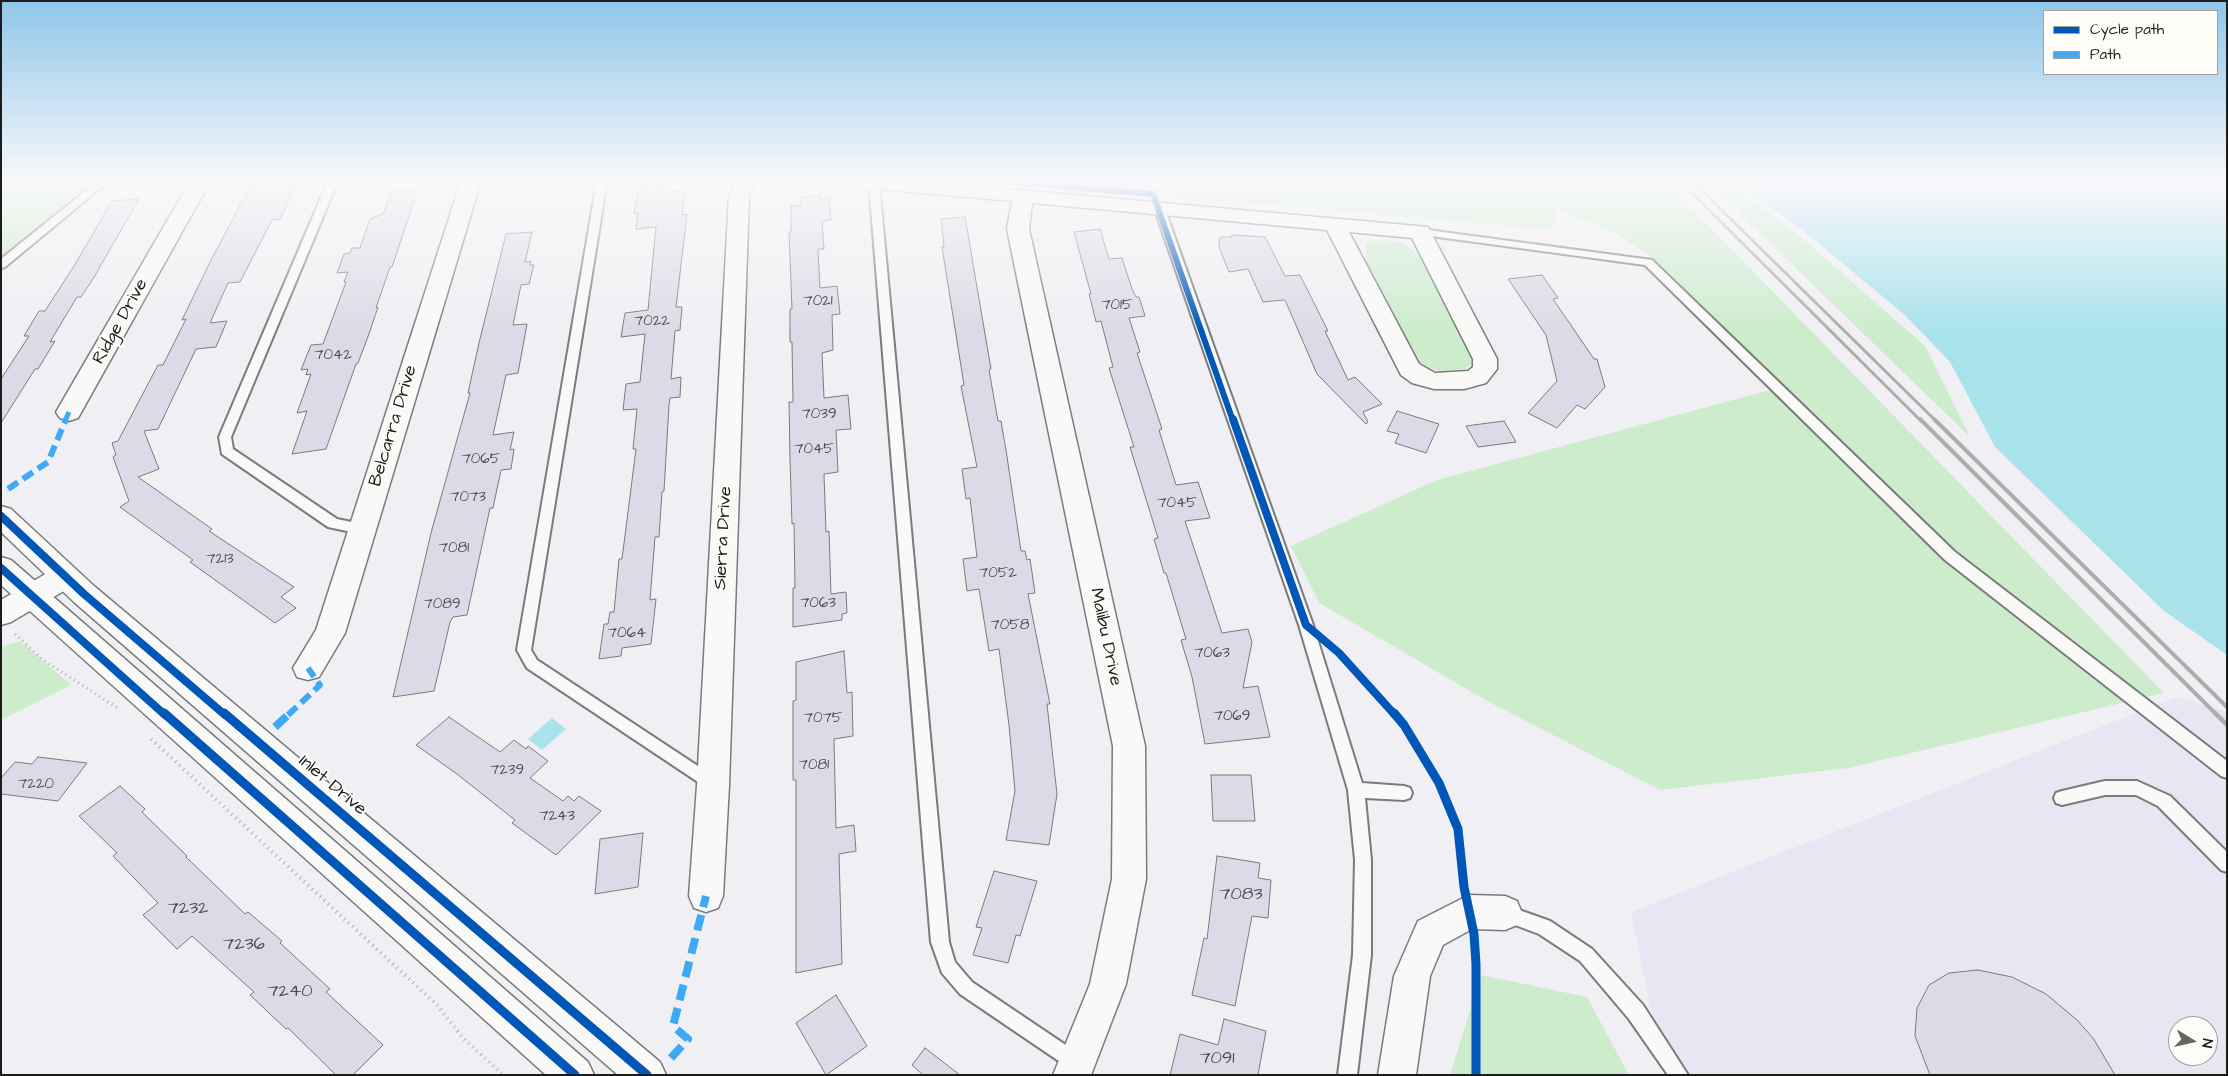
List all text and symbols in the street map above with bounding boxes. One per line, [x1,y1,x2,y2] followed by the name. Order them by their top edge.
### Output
[2043,10,2218,75] legend
[2090,19,2164,40] text: Cycle path
[2090,44,2121,65] text: Path
[89,275,153,369] street label: Ridge Drive
[803,293,833,311] house number: 7021
[1101,297,1133,315] house number: 7015
[634,313,670,331] house number: 7022
[314,347,352,365] house number: 7042
[365,363,423,489] street label: Belcarra Drive
[802,406,836,424] house number: 7039
[794,441,834,459] house number: 7045
[462,451,500,469] house number: 7065
[711,486,737,590] street label: Sierra Drive
[450,489,486,507] house number: 7073
[1157,495,1197,513] house number: 7045
[439,540,469,558] house number: 7081
[206,551,234,569] house number: 7213
[979,565,1017,583] house number: 7052
[1084,586,1126,688] street label: Malibu Drive
[800,595,836,613] house number: 7063
[424,596,460,614] house number: 7089
[990,617,1030,635] house number: 7058
[608,625,646,643] house number: 7064
[1194,645,1230,663] house number: 7063
[1214,708,1250,726] house number: 7069
[804,710,842,728] house number: 7075
[294,751,370,821] street label: Inlet Drive
[799,757,829,775] house number: 7081
[490,762,524,780] house number: 7239
[18,776,54,794] house number: 7220
[539,808,575,826] house number: 7243
[1219,884,1263,906] house number: 7083
[168,898,208,920] house number: 7232
[223,934,265,956] house number: 7236
[268,981,312,1003] house number: 7240
[2168,1016,2218,1066] north arrow
[2196,1037,2217,1049] text: N
[1200,1048,1234,1070] house number: 7091

